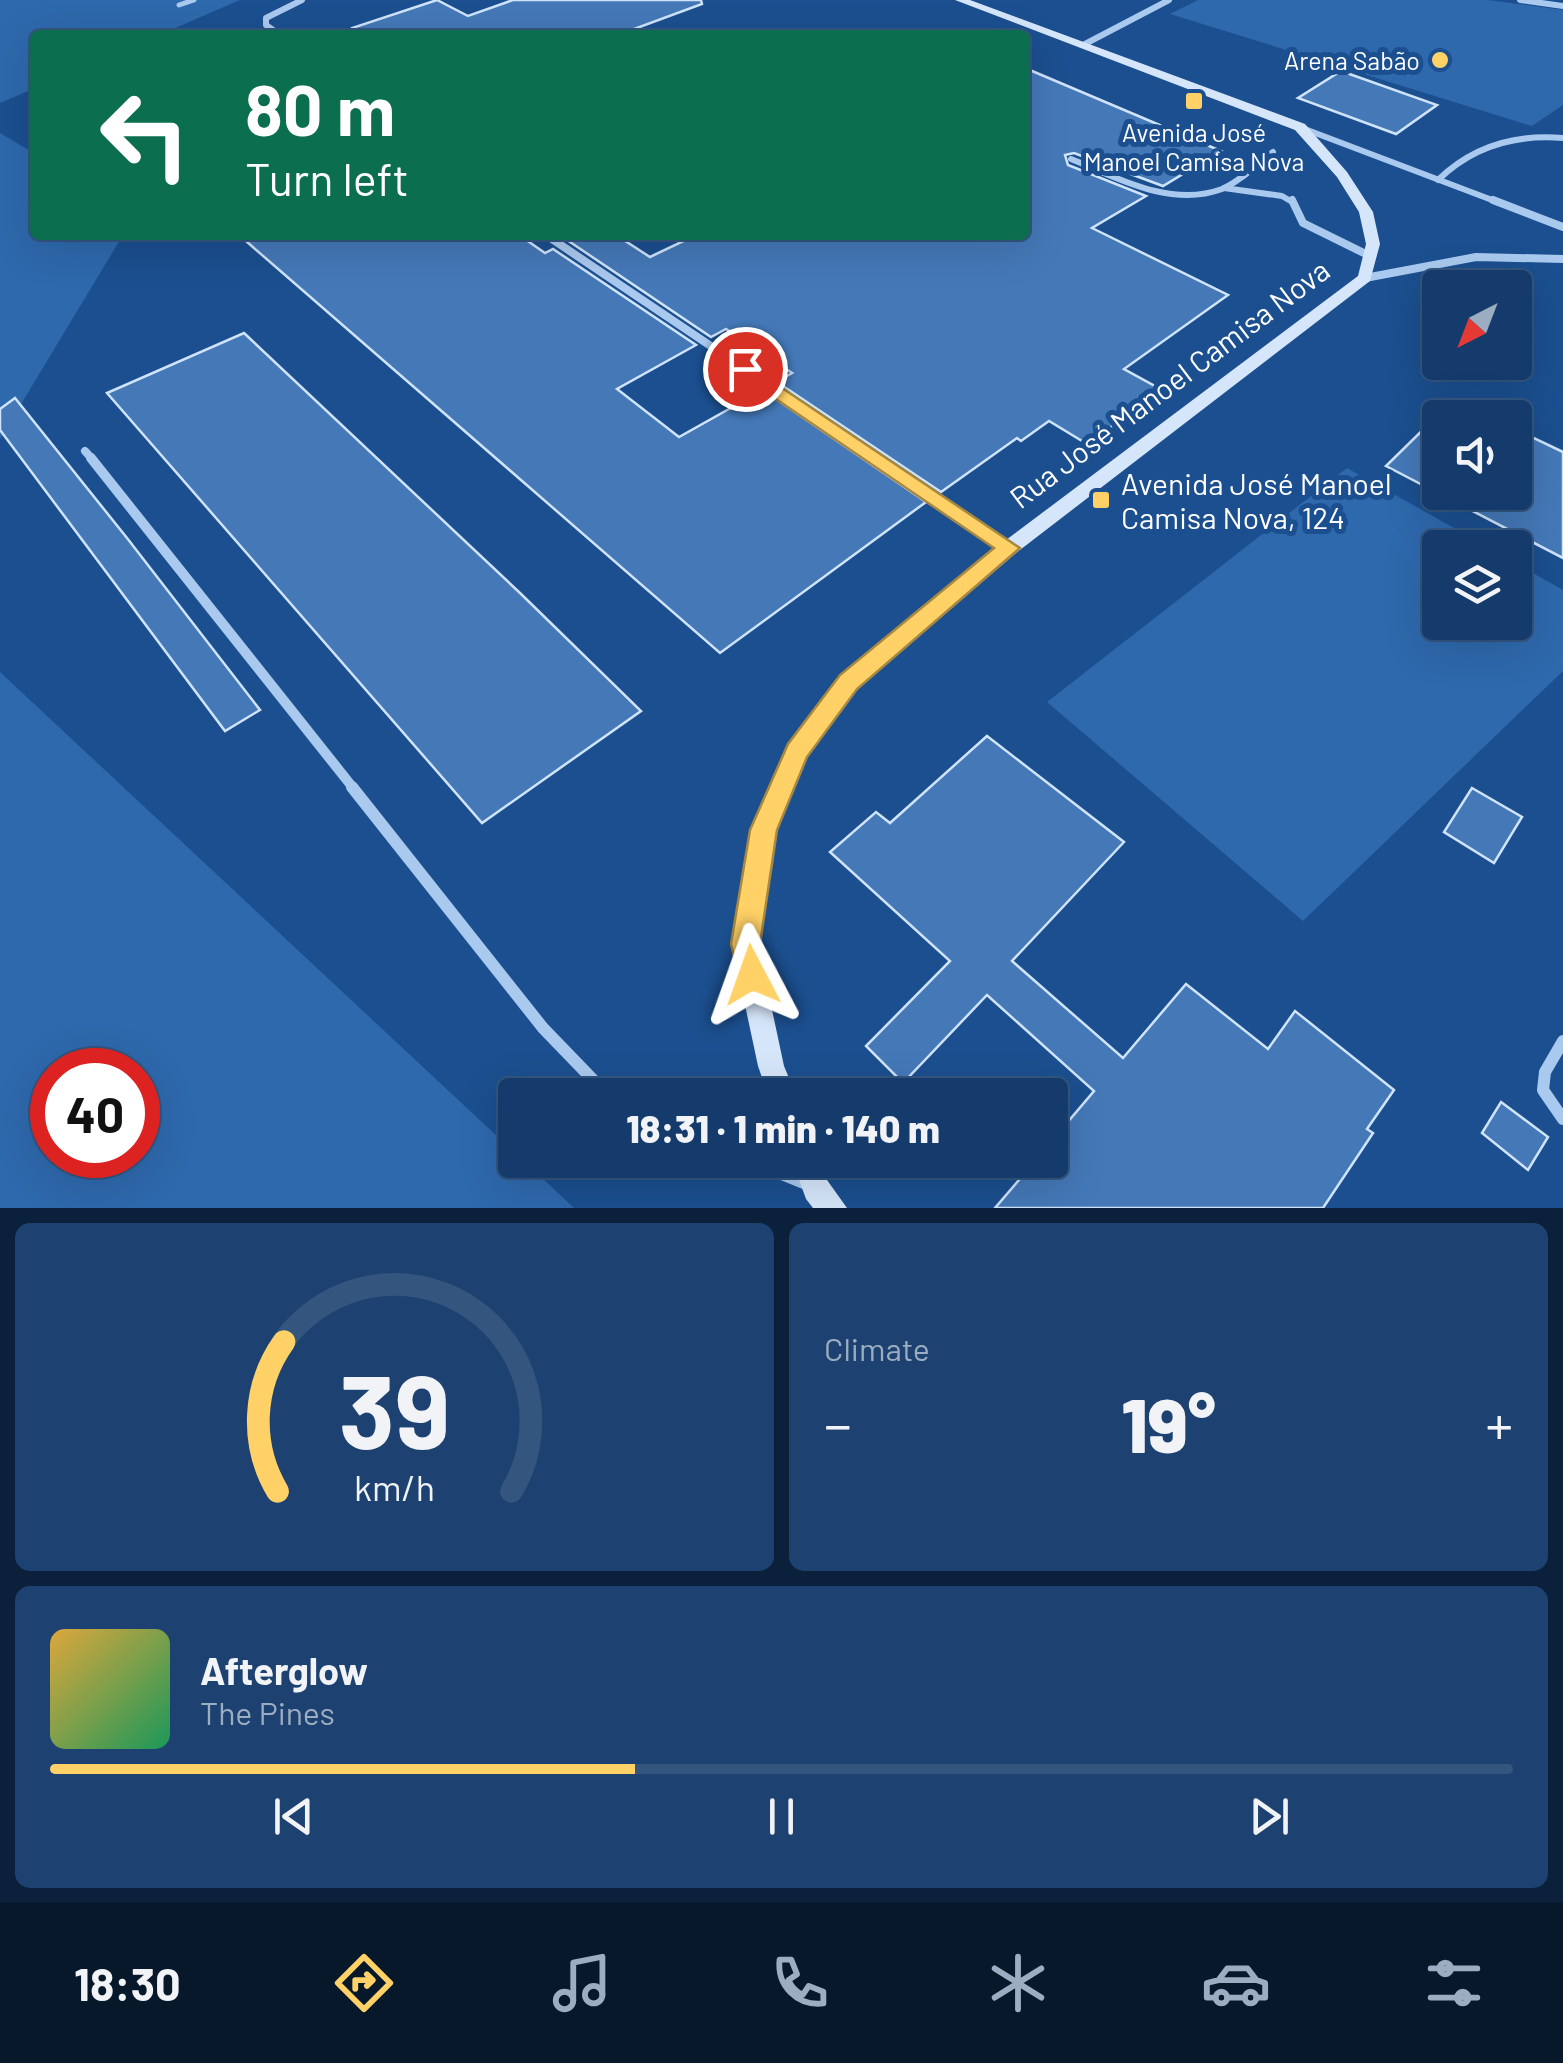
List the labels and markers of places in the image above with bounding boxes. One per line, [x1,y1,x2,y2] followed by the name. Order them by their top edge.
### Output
[1284,45,1420,75] place label: Arena Sabão
[1429,49,1451,71] marker: Arena Sabão
[1183,90,1205,112] marker: Avenida José Manoel Camisa Nova
[1084,117,1304,176] place label: Avenida José Manoel Camisa Nova
[703,327,788,412] pin
[1121,465,1392,535] place label: Avenida José Manoel Camisa Nova, 124
[1090,489,1112,511] marker: Avenida José Manoel Camisa Nova, 124

